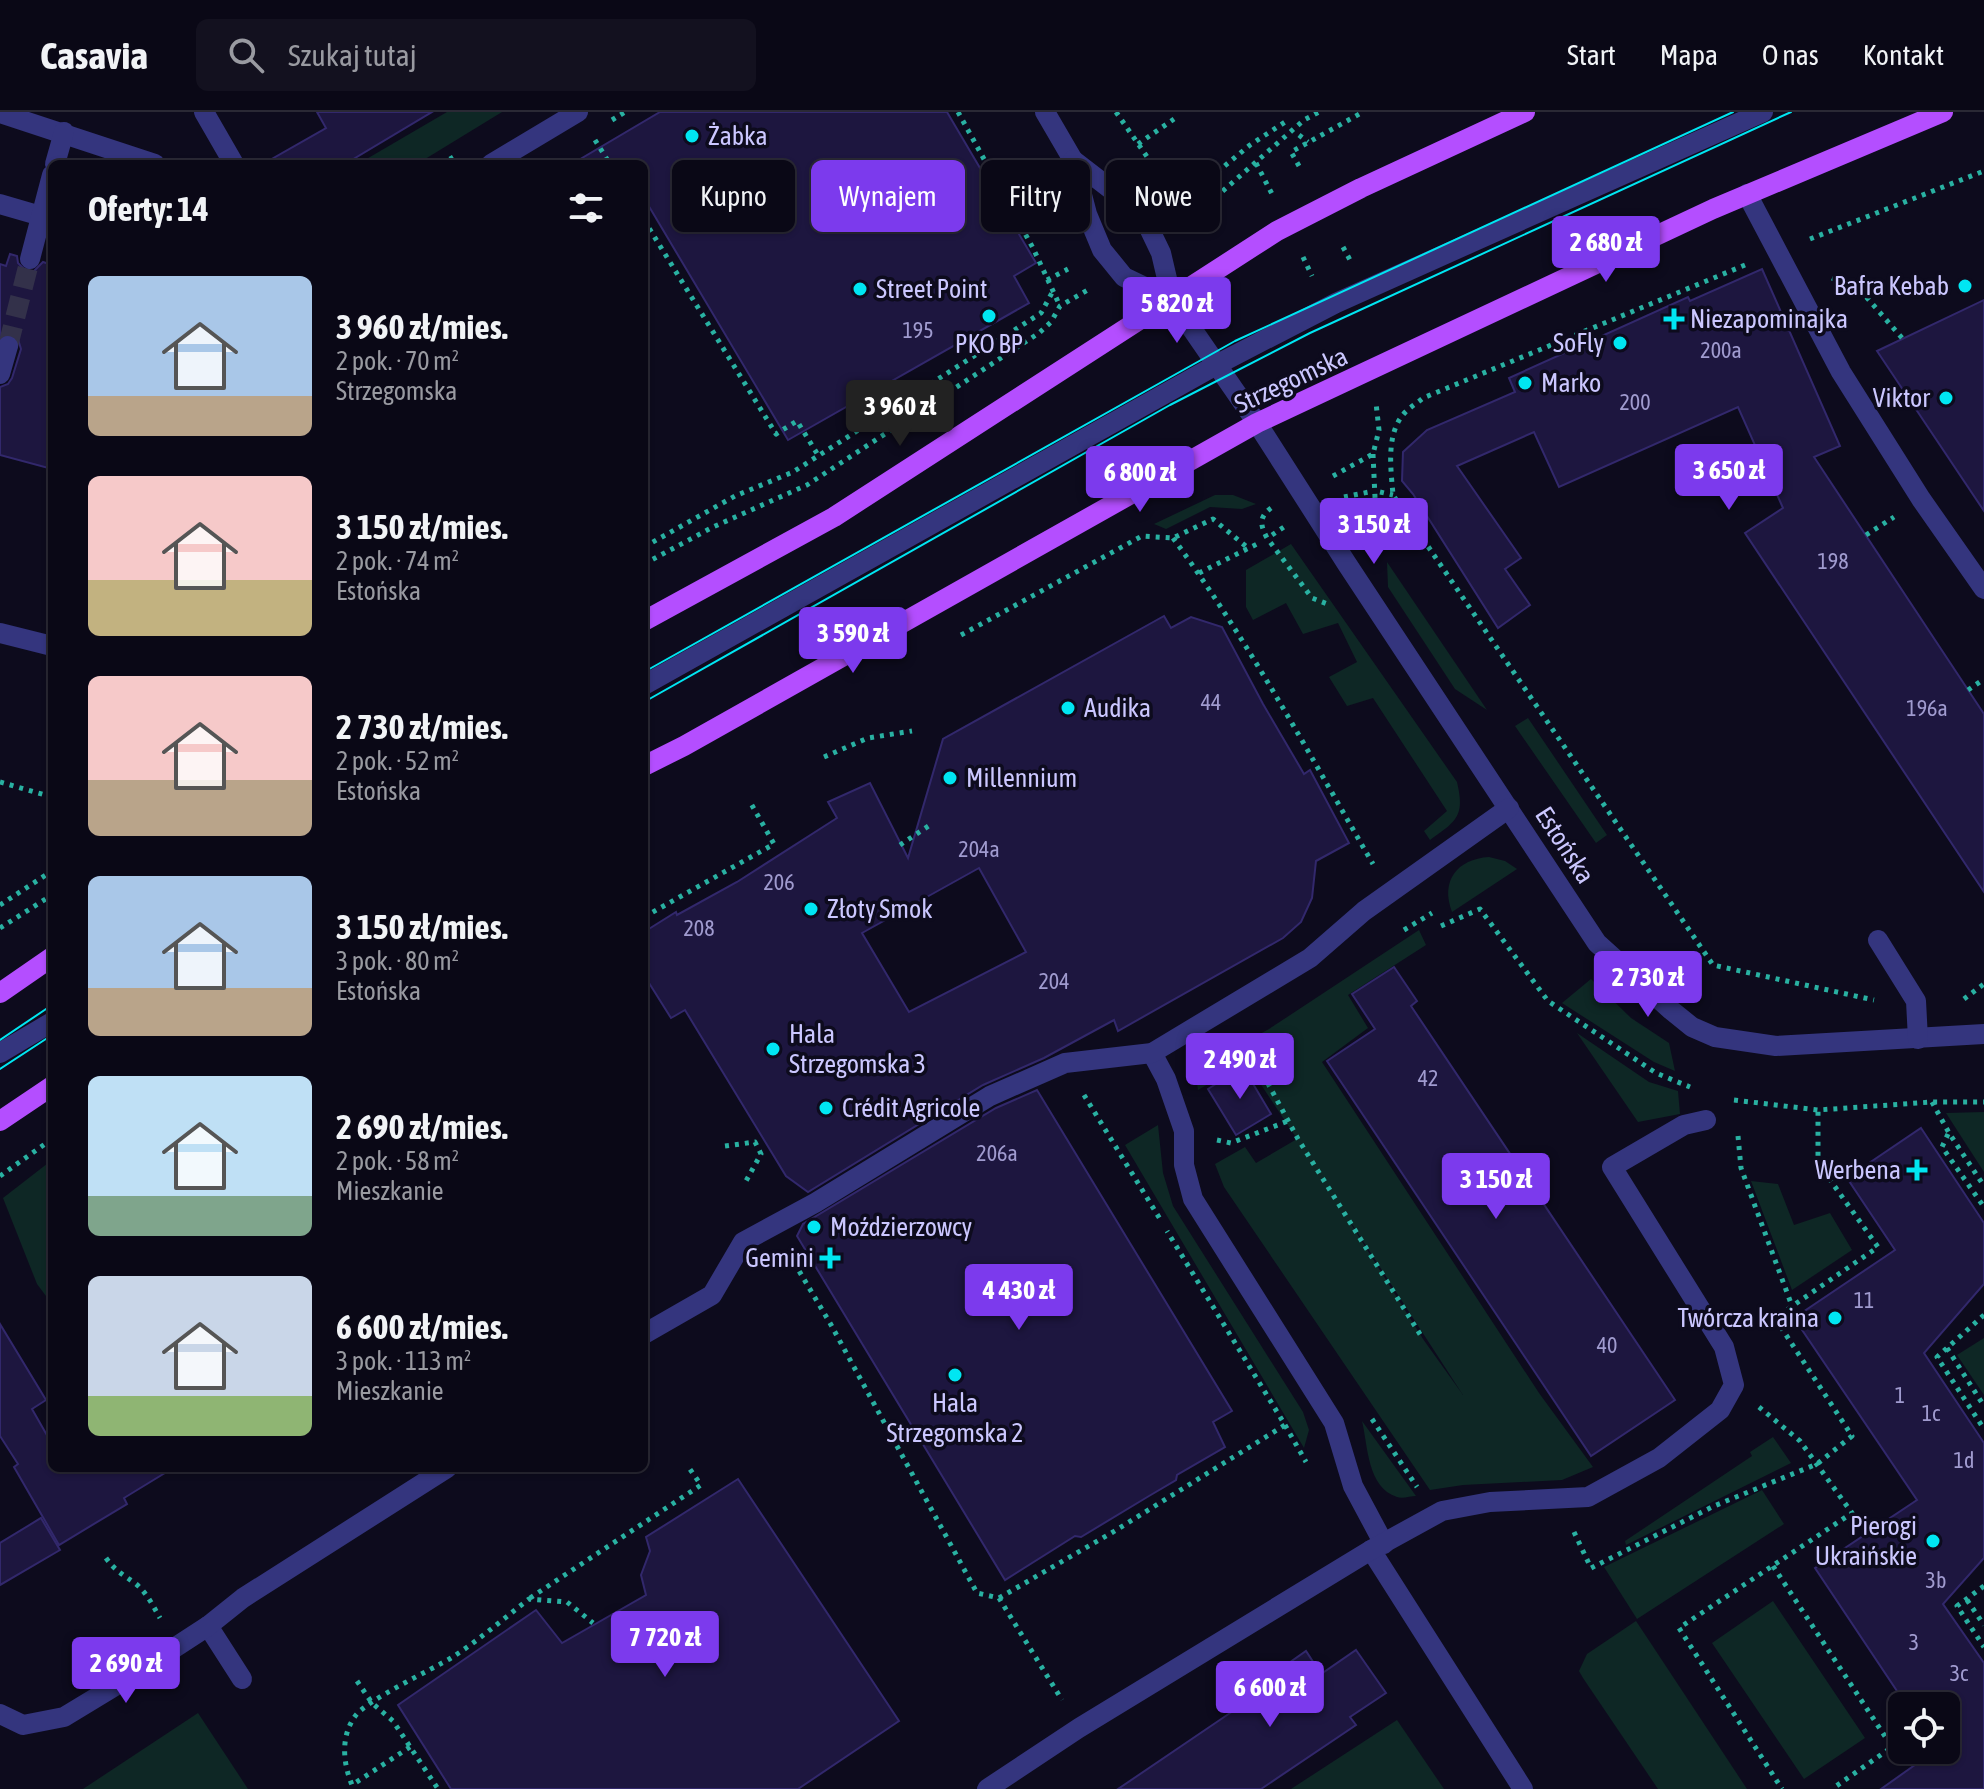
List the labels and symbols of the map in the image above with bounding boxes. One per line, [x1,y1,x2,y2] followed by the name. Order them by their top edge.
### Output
[708,121,768,151] place label: Żabka
[683,127,701,145] marker: Żabka
[1523,216,1689,284] pin: 2 680 zł
[1834,271,1949,301] place label: Bafra Kebab
[876,274,987,304] place label: Street Point
[1094,277,1260,345] pin: 5 820 zł
[1956,277,1974,295] marker: Bafra Kebab
[851,280,869,298] marker: Street Point
[1690,304,1848,334] place label: Niezapominajka
[980,307,998,325] marker: PKO BP
[1665,310,1683,328] marker: Niezapominajka
[902,317,934,343] house number: 195
[1553,328,1604,358] place label: SoFly
[955,329,1023,359] place label: PKO BP
[1611,334,1629,352] marker: SoFly
[1700,337,1742,363] house number: 200a
[1230,341,1352,419] street label: Strzegomska
[1541,368,1601,398] place label: Marko
[1516,374,1534,392] marker: Marko
[817,380,983,448] pin: 3 960 zł
[1873,383,1930,413] place label: Viktor
[1619,389,1651,415] house number: 200
[1937,389,1955,407] marker: Viktor
[1646,444,1812,512] pin: 3 650 zł
[1057,446,1223,514] pin: 6 800 zł
[1291,498,1457,566] pin: 3 150 zł
[1817,548,1849,574] house number: 198
[770,607,936,675] pin: 3 590 zł
[1201,689,1221,715] house number: 44
[1084,693,1151,723] place label: Audika
[1906,695,1948,721] house number: 196a
[1059,699,1077,717] marker: Audika
[966,763,1077,793] place label: Millennium
[941,769,959,787] marker: Millennium
[1529,801,1601,889] street label: Estońska
[958,836,1000,862] house number: 204a
[763,869,795,895] house number: 206
[827,894,933,924] place label: Złoty Smok
[802,900,820,918] marker: Złoty Smok
[683,915,715,941] house number: 208
[1565,951,1731,1019] pin: 2 730 zł
[1038,968,1070,994] house number: 204
[789,1019,926,1079] place label: Hala Strzegomska 3
[1157,1033,1323,1101] pin: 2 490 zł
[764,1040,782,1058] marker: Hala Strzegomska 3
[1418,1065,1438,1091] house number: 42
[842,1093,980,1123] place label: Crédit Agricole
[817,1099,835,1117] marker: Crédit Agricole
[976,1140,1018,1166] house number: 206a
[1413,1153,1579,1221] pin: 3 150 zł
[1815,1155,1901,1185] place label: Werbena
[1908,1161,1926,1179] marker: Werbena
[830,1212,973,1242] place label: Moździerzowcy
[805,1218,823,1236] marker: Moździerzowcy
[745,1243,814,1273] place label: Gemini
[821,1249,839,1267] marker: Gemini
[936,1264,1102,1332] pin: 4 430 zł
[1854,1287,1874,1313] house number: 11
[1677,1303,1819,1333] place label: Twórcza kraina
[1826,1309,1844,1327] marker: Twórcza kraina
[1597,1332,1617,1358] house number: 40
[946,1366,964,1384] marker: Hala Strzegomska 2
[1895,1382,1905,1408] house number: 1
[886,1388,1024,1448] place label: Hala Strzegomska 2
[1922,1400,1941,1426] house number: 1c
[1954,1447,1974,1473] house number: 1d
[1815,1511,1917,1571] place label: Pierogi Ukraińskie
[1924,1532,1942,1550] marker: Pierogi Ukraińskie
[1926,1567,1946,1593] house number: 3b
[582,1611,748,1679] pin: 7 720 zł
[1909,1629,1919,1655] house number: 3
[43,1637,209,1705] pin: 2 690 zł
[1950,1660,1969,1686] house number: 3c
[1187,1661,1353,1729] pin: 6 600 zł

